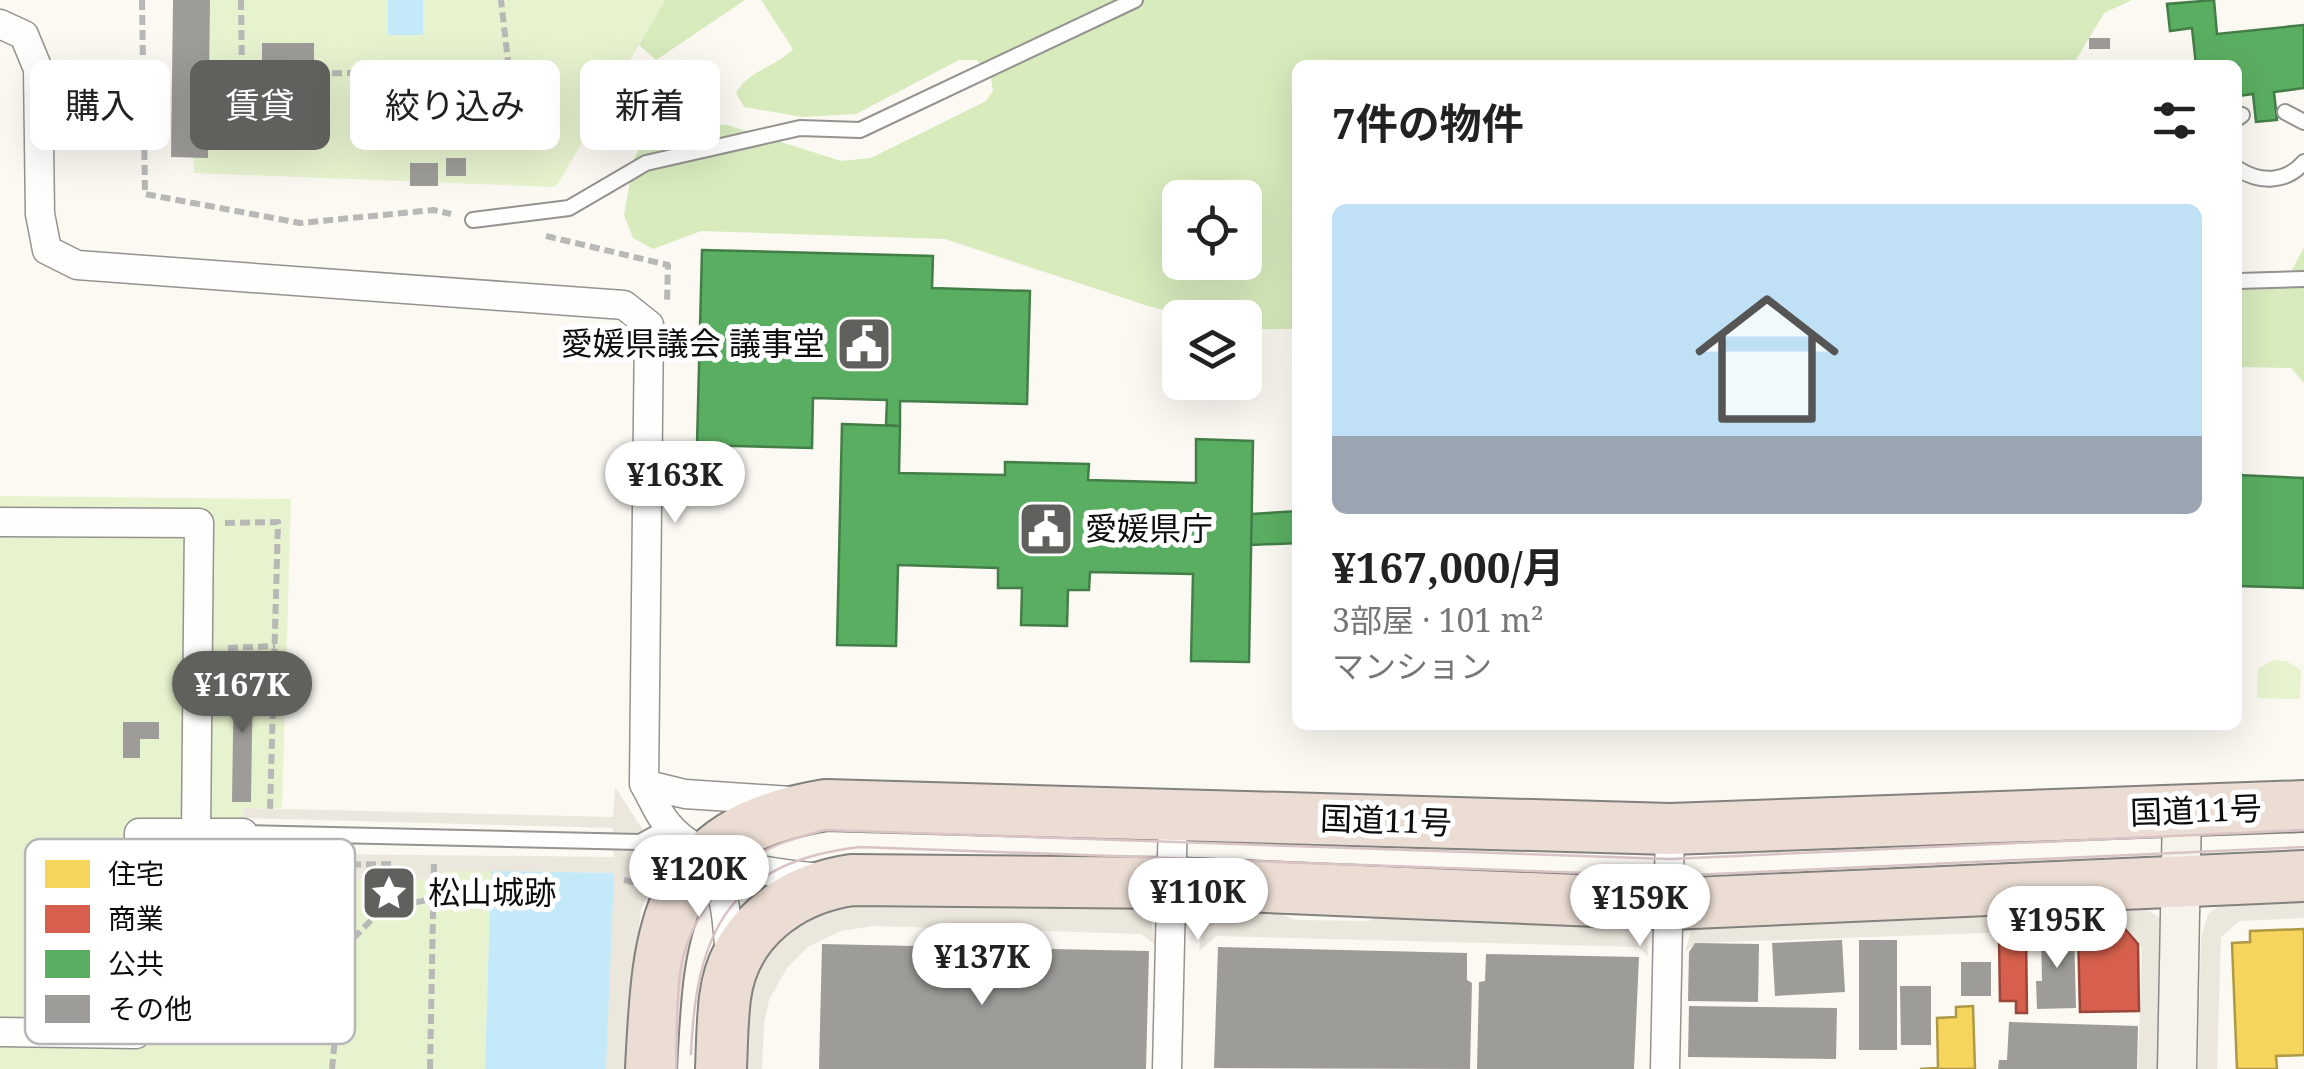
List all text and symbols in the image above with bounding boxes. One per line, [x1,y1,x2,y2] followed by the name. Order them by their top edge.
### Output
[30,60,170,150] chip: 購入
[190,60,330,150] chip: 賃貸
[350,60,560,150] chip: 絞り込み
[580,60,720,150] chip: 新着
[2147,93,2202,148] icon: filters
[1332,94,1524,151] text: 7件の物件
[1162,180,1262,400] map controls
[1162,180,1262,280] button: locate
[1677,269,1857,449] icon: home
[1162,300,1262,400] button: layers
[834,314,894,374] public building icon: 愛媛県議会 議事堂
[561,321,825,364] place label: 愛媛県議会 議事堂
[605,441,745,526] pin: ¥163K
[627,452,723,495] text: ¥163K
[1016,499,1076,559] public building icon: 愛媛県庁
[1085,506,1213,549] place label: 愛媛県庁
[1332,538,1565,595] text: ¥167,000/月
[1332,598,1544,641] text: 3部屋 · 101 m²
[1332,644,1492,687] text: マンション
[172,651,312,736] pin: ¥167K
[194,662,290,705] text: ¥167K
[2129,786,2263,833] street label: 国道11号
[1319,796,1453,843] street label: 国道11号
[629,835,769,920] pin: ¥120K
[25,839,355,1044] legend
[651,846,747,889] text: ¥120K
[108,854,164,892] text: 住宅
[1128,858,1268,943] pin: ¥110K
[359,863,419,923] place icon: 松山城跡
[1570,864,1710,949] pin: ¥159K
[1150,869,1246,912] text: ¥110K
[428,870,556,913] place label: 松山城跡
[1592,875,1688,918] text: ¥159K
[1987,886,2127,971] pin: ¥195K
[2009,897,2105,940] text: ¥195K
[108,899,164,937] text: 商業
[912,923,1052,1008] pin: ¥137K
[934,934,1030,977] text: ¥137K
[108,944,164,982] text: 公共
[108,989,192,1027] text: その他

